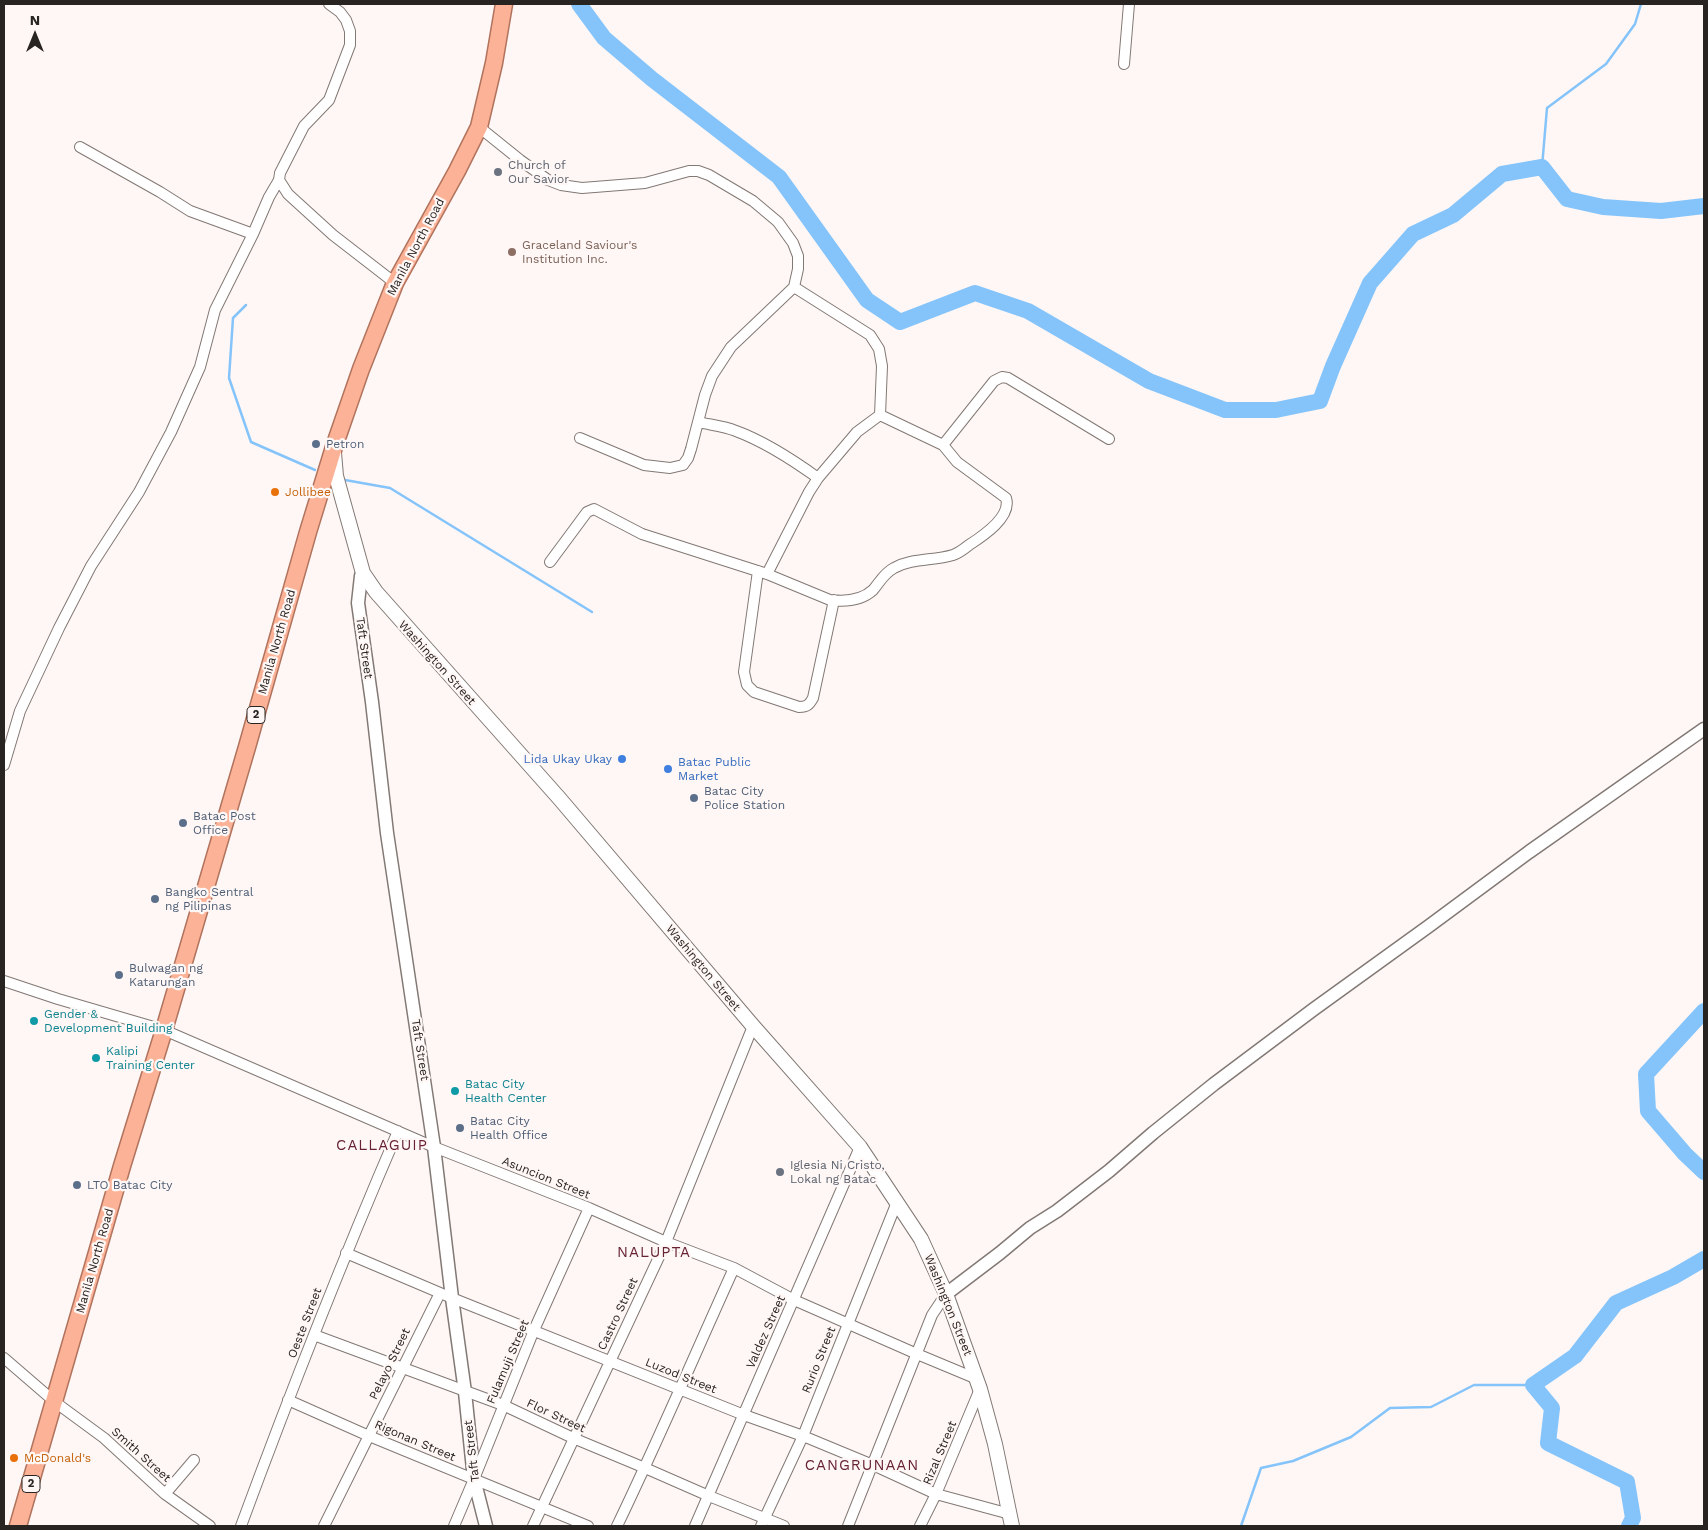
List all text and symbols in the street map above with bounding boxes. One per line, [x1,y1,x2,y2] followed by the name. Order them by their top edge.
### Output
[10,10,60,60] north arrow
[30,12,40,28] text: N
[508,158,569,186] place label: Church of Our Savior
[492,166,504,178] marker: Church of Our Savior
[384,196,448,298] street label: Manila North Road
[522,238,637,266] place label: Graceland Saviour's Institution Inc.
[506,246,518,258] marker: Graceland Saviour's Institution Inc.
[326,437,364,451] place label: Petron
[310,438,322,450] marker: Petron
[285,485,331,499] place label: Jollibee
[269,486,281,498] marker: Jollibee
[255,588,299,696] street label: Manila North Road
[353,616,375,680] street label: Taft Street
[395,618,479,708] street label: Washington Street
[247,706,265,724] road number: 2
[524,752,612,766] place label: Lida Ukay Ukay
[616,753,628,765] marker: Lida Ukay Ukay
[678,755,751,783] place label: Batac Public Market
[662,763,674,775] marker: Batac Public Market
[704,784,785,812] place label: Batac City Police Station
[688,792,700,804] marker: Batac City Police Station
[193,809,256,837] place label: Batac Post Office
[177,817,189,829] marker: Batac Post Office
[165,885,253,913] place label: Bangko Sentral ng Pilipinas
[149,893,161,905] marker: Bangko Sentral ng Pilipinas
[663,922,743,1014] street label: Washington Street
[129,961,203,989] place label: Bulwagan ng Katarungan
[113,969,125,981] marker: Bulwagan ng Katarungan
[44,1007,172,1035] place label: Gender & Development Building
[28,1015,40,1027] marker: Gender & Development Building
[408,1018,432,1082] street label: Taft Street
[106,1044,195,1072] place label: Kalipi Training Center
[90,1052,102,1064] marker: Kalipi Training Center
[465,1077,547,1105] place label: Batac City Health Center
[449,1085,461,1097] marker: Batac City Health Center
[470,1114,548,1142] place label: Batac City Health Office
[454,1122,466,1134] marker: Batac City Health Office
[335,1137,429,1155] district label: CALLAGUIP
[500,1154,592,1202] street label: Asuncion Street
[790,1158,885,1186] place label: Iglesia Ni Cristo, Lokal ng Batac
[774,1166,786,1178] marker: Iglesia Ni Cristo, Lokal ng Batac
[87,1178,172,1192] place label: LTO Batac City
[71,1179,83,1191] marker: LTO Batac City
[73,1207,117,1315] street label: Manila North Road
[616,1244,692,1262] district label: NALUPTA
[921,1252,975,1358] street label: Washington Street
[595,1275,641,1353] street label: Castro Street
[285,1286,325,1360] street label: Oeste Street
[743,1293,789,1371] street label: Valdez Street
[484,1318,532,1406] street label: Fulamuji Street
[799,1325,839,1395] street label: Rurio Street
[366,1326,414,1402] street label: Pelayo Street
[643,1355,719,1397] street label: Luzod Street
[524,1396,588,1436] street label: Flor Street
[372,1417,458,1465] street label: Rigonan Street
[461,1419,483,1483] street label: Taft Street
[920,1419,960,1487] street label: Rizal Street
[108,1425,174,1485] street label: Smith Street
[24,1451,91,1465] place label: McDonald's
[8,1452,20,1464] marker: McDonald's
[804,1457,920,1475] district label: CANGRUNAAN
[22,1476,40,1492] road number: 2

